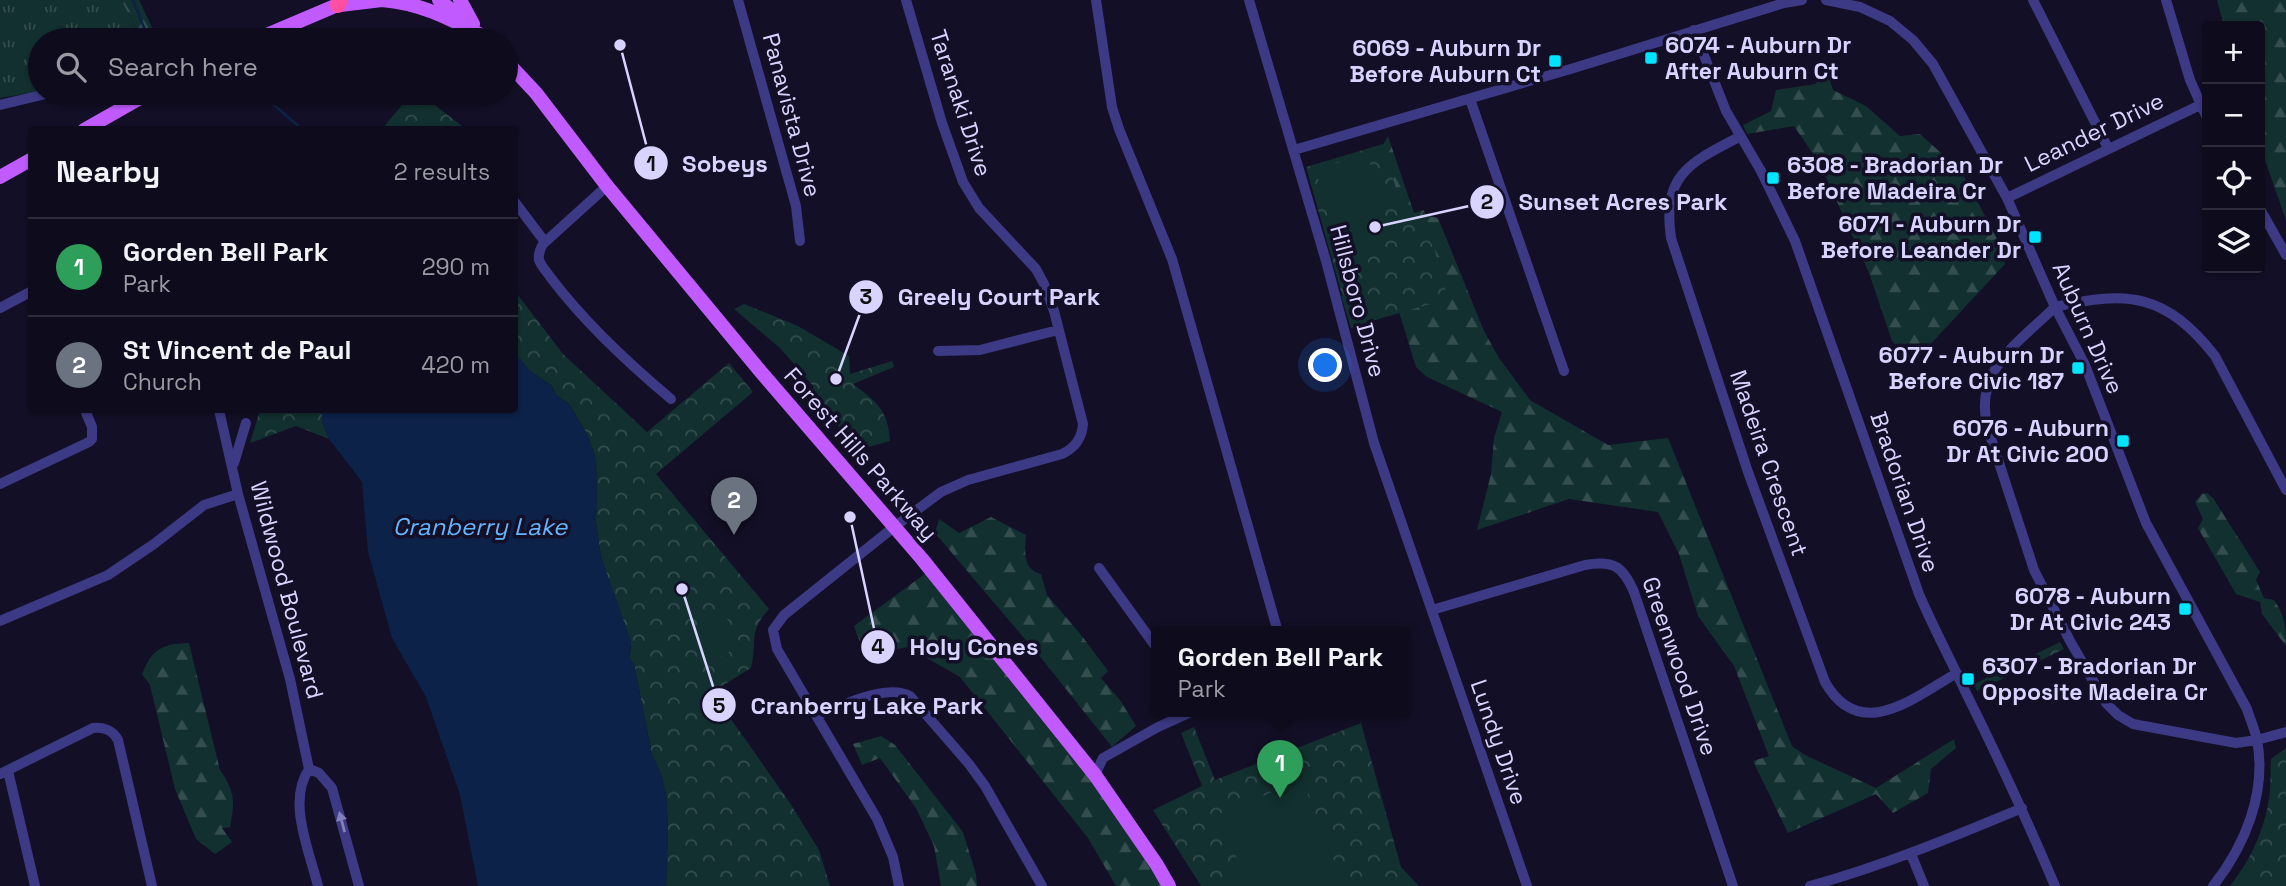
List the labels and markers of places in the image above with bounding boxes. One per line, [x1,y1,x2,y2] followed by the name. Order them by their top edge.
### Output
[1665,30,1851,86] place label: 6074 - Auburn Dr After Auburn Ct
[1350,33,1541,89] place label: 6069 - Auburn Dr Before Auburn Ct
[1643,50,1659,66] marker: 6074 - Auburn Dr After Auburn Ct
[1547,53,1563,69] marker: 6069 - Auburn Dr Before Auburn Ct
[634,141,782,186] callout: Sobeys
[1787,150,2003,206] place label: 6308 - Bradorian Dr Before Madeira Cr
[1765,170,1781,186] marker: 6308 - Bradorian Dr Before Madeira Cr
[1470,179,1742,224] callout: Sunset Acres Park
[1821,209,2021,265] place label: 6071 - Auburn Dr Before Leander Dr
[2027,229,2043,245] marker: 6071 - Auburn Dr Before Leander Dr
[848,274,1114,319] callout: Greely Court Park
[1879,340,2064,396] place label: 6077 - Auburn Dr Before Civic 187
[2070,360,2086,376] marker: 6077 - Auburn Dr Before Civic 187
[1946,413,2109,469] place label: 6076 - Auburn Dr At Civic 200
[2115,433,2131,449] marker: 6076 - Auburn Dr At Civic 200
[711,477,757,535] pin: 2
[2010,581,2171,637] place label: 6078 - Auburn Dr At Civic 243
[2177,601,2193,617] marker: 6078 - Auburn Dr At Civic 243
[860,624,1052,669] callout: Holy Cones
[1982,651,2208,707] place label: 6307 - Bradorian Dr Opposite Madeira Cr
[1960,671,1976,687] marker: 6307 - Bradorian Dr Opposite Madeira Cr
[701,683,997,728] callout: Cranberry Lake Park
[1257,740,1303,798] pin: 1

